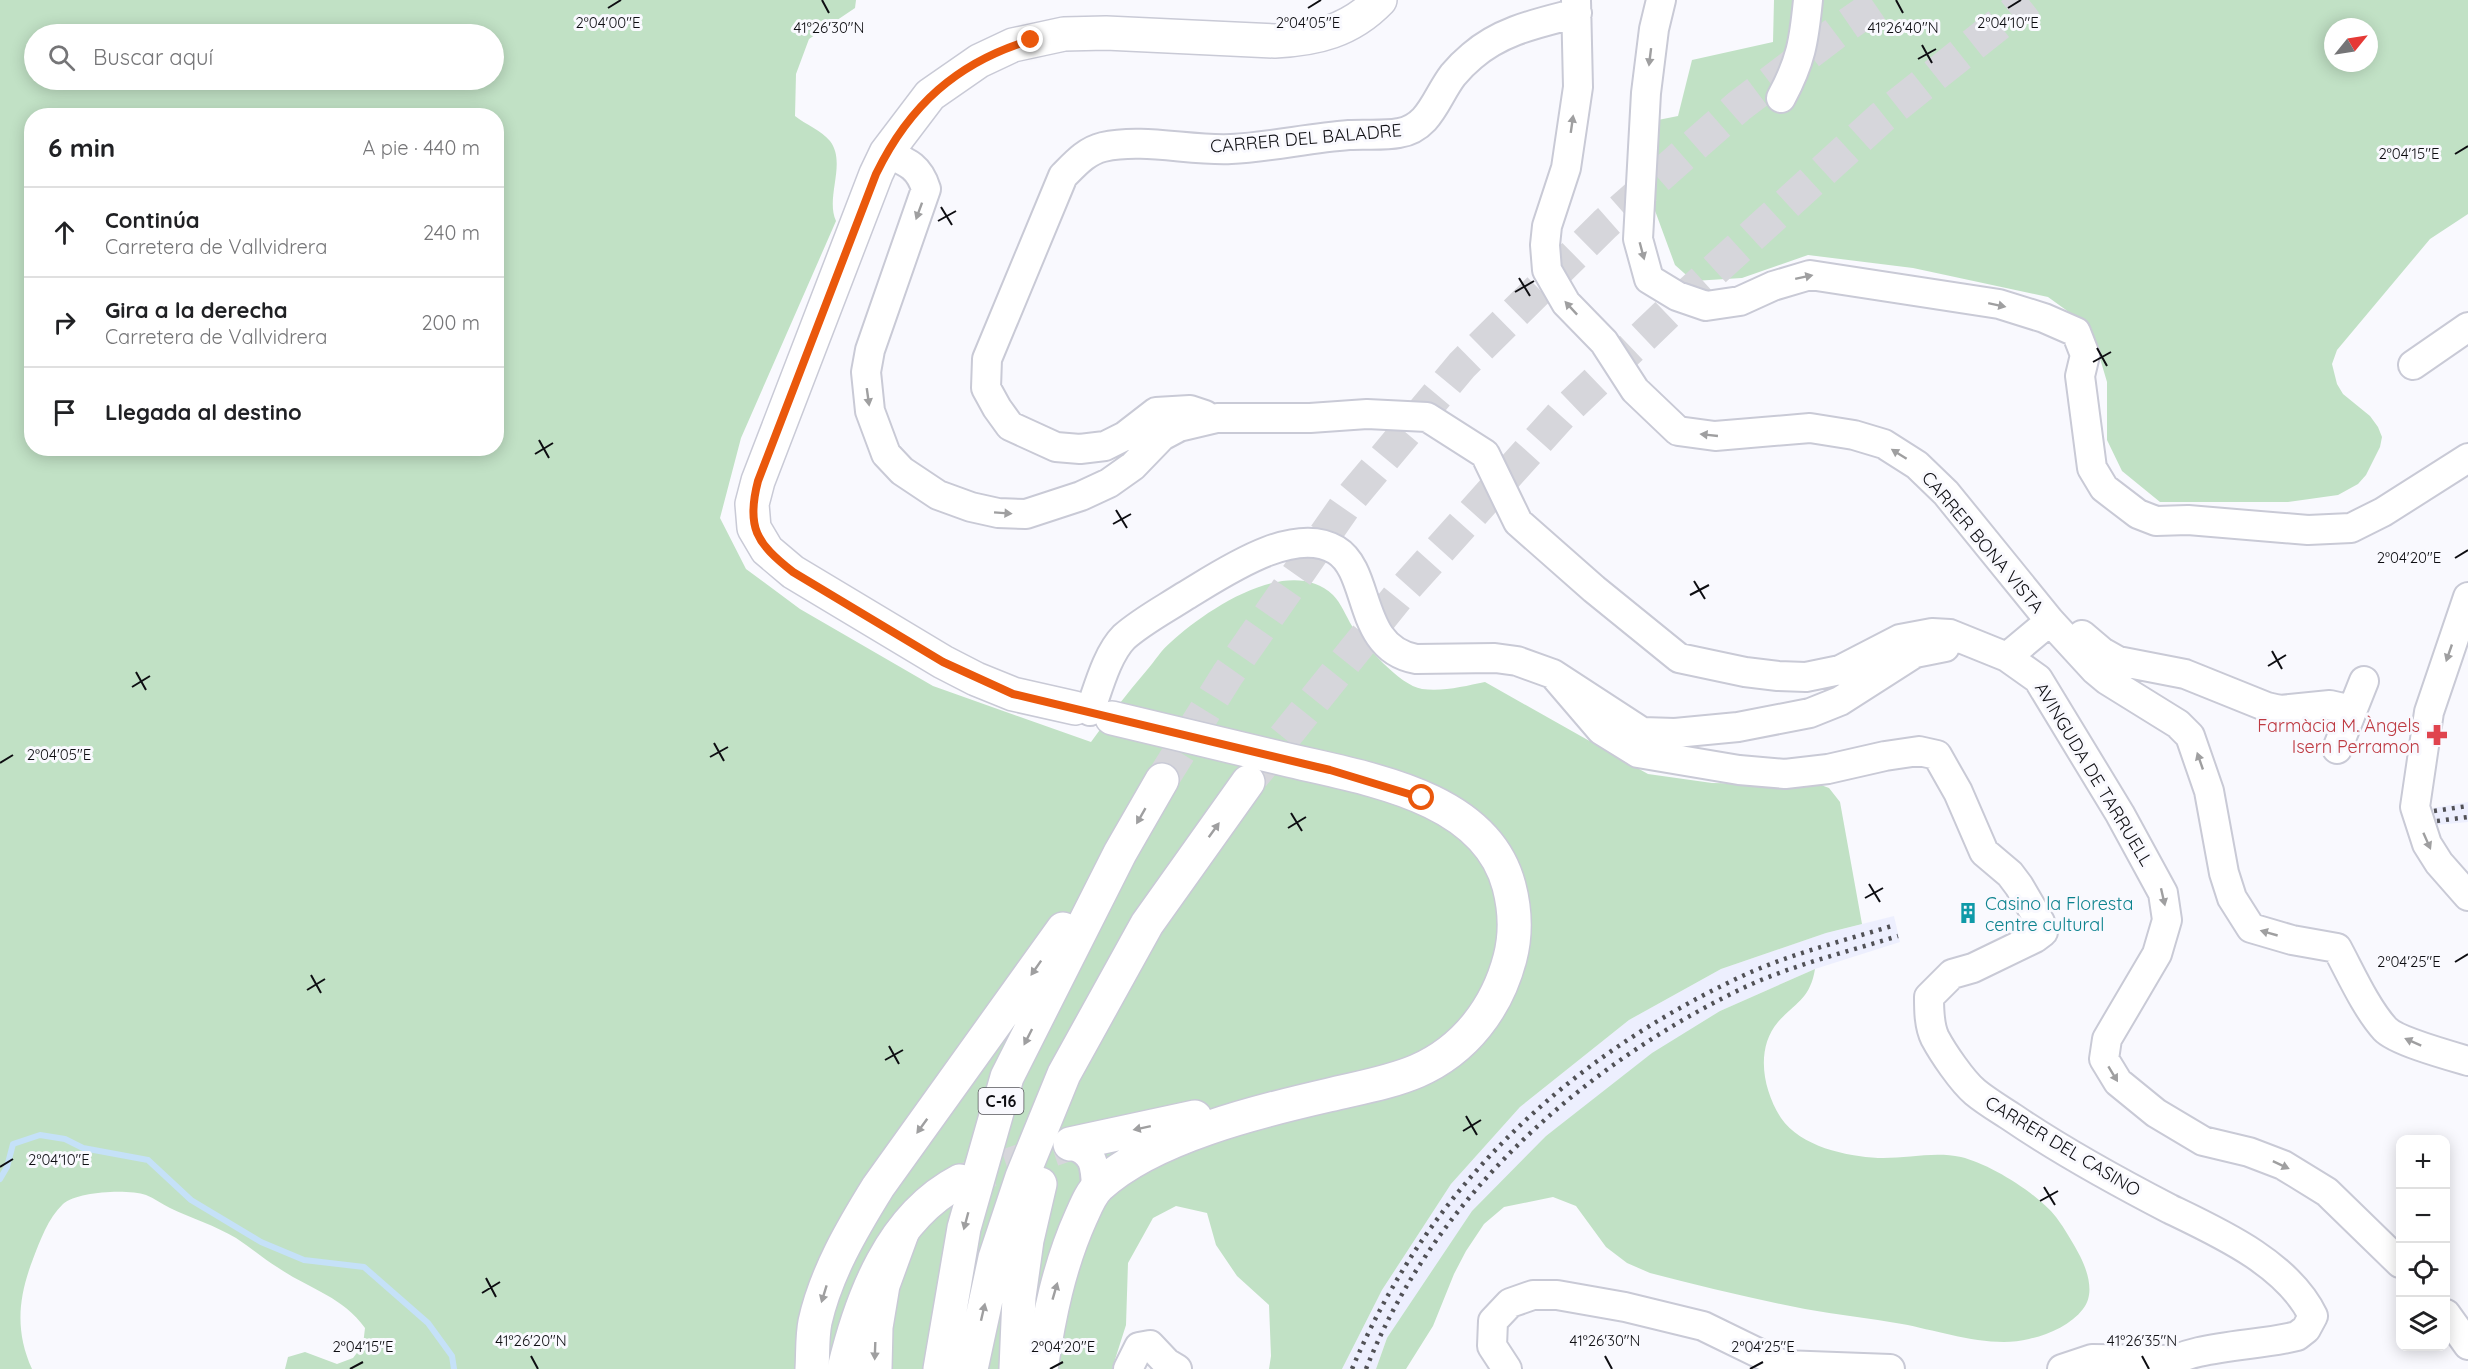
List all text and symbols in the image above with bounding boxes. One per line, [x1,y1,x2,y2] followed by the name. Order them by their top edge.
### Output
[575,13,641,32] text: 2°04'00"E
[1276,13,1340,32] text: 2°04'05"E
[1977,13,2039,32] text: 2°04'10"E
[793,18,865,37] text: 41°26'30"N
[1867,18,1939,37] text: 41°26'40"N
[2324,18,2378,72] north arrow
[24,24,504,90] search box
[1017,26,1043,52] route end
[45,41,78,74] icon: search
[93,43,213,71] text: Buscar aquí
[1646,48,1655,67] one-way arrow
[1568,115,1577,134] one-way arrow
[1209,118,1403,158] street label: CARRER DEL BALADRE
[48,131,115,164] text: 6 min
[362,135,480,160] text: A pie · 440 m
[2378,144,2440,163] text: 2°04'15"E
[914,202,924,220] one-way arrow
[105,206,200,234] text: Continúa
[48,216,81,249] icon: ahead
[423,220,480,245] text: 240 m
[105,234,327,259] text: Carretera de Vallvidrera
[1637,242,1647,261] one-way arrow
[1795,272,1813,282] one-way arrow
[105,296,288,324] text: Gira a la derecha
[1564,301,1578,316] one-way arrow
[1987,301,2006,310] one-way arrow
[48,306,81,339] icon: right
[421,310,480,335] text: 200 m
[105,324,327,349] text: Carretera de Vallvidrera
[863,387,872,406] one-way arrow
[48,396,81,429] icon: arrive
[105,398,302,426] text: Llegada al destino
[1699,430,1718,440] one-way arrow
[1891,448,1907,459] one-way arrow
[1917,466,2049,618] street label: CARRER BONA VISTA
[994,508,1013,517] one-way arrow
[2377,548,2441,567] text: 2°04'20"E
[2444,644,2454,662] one-way arrow
[2030,678,2158,870] street label: AVINGUDA DE TARRUELL
[2257,714,2420,758] place label: Farmàcia M. Àngels Isern Perramon
[2425,723,2449,747] pharmacy icon: Farmàcia M. Àngels Isern Perramon
[27,745,91,764] text: 2°04'05"E
[2195,751,2205,769] one-way arrow
[1408,784,1434,810] route start
[1136,808,1146,825] one-way arrow
[1208,823,1220,839] one-way arrow
[2422,833,2432,851] one-way arrow
[2158,888,2168,906] one-way arrow
[1985,892,2133,936] place label: Casino la Floresta centre cultural
[1956,901,1980,925] building icon: Casino la Floresta centre cultural
[2260,928,2278,937] one-way arrow
[2377,952,2441,971] text: 2°04'25"E
[1030,960,1042,976] one-way arrow
[1023,1028,1032,1045] one-way arrow
[2404,1038,2421,1047] one-way arrow
[2108,1066,2118,1083] one-way arrow
[978,1088,1024,1114] road number: C-16
[1981,1090,2145,1202] street label: CARRER DEL CASINO
[916,1118,928,1134] one-way arrow
[1132,1124,1151,1133] one-way arrow
[2396,1135,2450,1351] map controls
[2396,1135,2450,1189] button: +
[28,1150,90,1169] text: 2°04'10"E
[2272,1160,2289,1169] one-way arrow
[2396,1189,2450,1243] button: −
[961,1212,970,1230] one-way arrow
[2396,1243,2450,1297] button: locate
[1051,1282,1060,1300] one-way arrow
[819,1285,828,1303] one-way arrow
[2396,1297,2450,1351] button: layers
[979,1303,989,1321] one-way arrow
[495,1331,567,1350] text: 41°26'20"N
[1569,1331,1641,1350] text: 41°26'30"N
[2107,1331,2177,1350] text: 41°26'35"N
[332,1337,394,1356] text: 2°04'15"E
[1031,1337,1095,1356] text: 2°04'20"E
[1731,1337,1795,1356] text: 2°04'25"E
[871,1341,880,1360] one-way arrow

